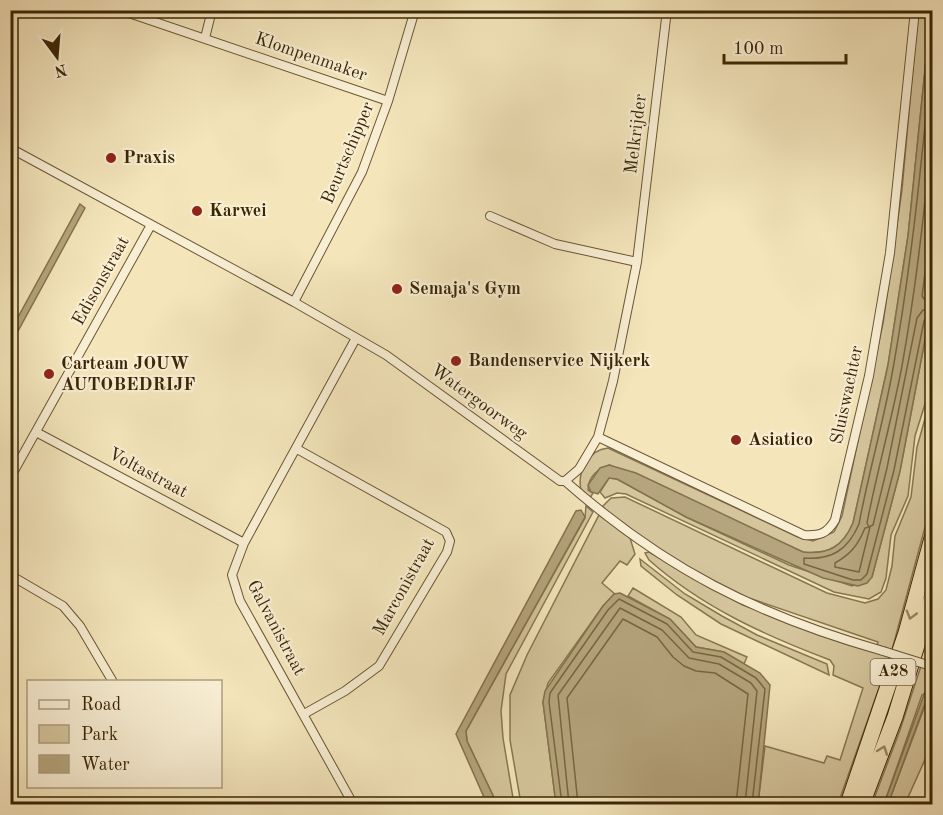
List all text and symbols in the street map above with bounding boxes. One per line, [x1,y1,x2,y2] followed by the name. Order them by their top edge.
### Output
[27,27,87,87] north arrow
[724,27,846,65] scale bar
[253,29,370,85] street label: Klompenmaker
[733,40,784,58] text: 100 m
[52,60,69,79] text: N
[622,92,650,175] street label: Melkrijder
[318,99,378,207] street label: Beurtschipper
[123,149,175,167] place label: Praxis
[104,151,118,165] marker: Praxis
[209,202,267,220] place label: Karwei
[190,204,204,218] marker: Karwei
[69,233,133,329] street label: Edisonstraat
[409,280,521,298] place label: Semaja's Gym
[390,282,404,296] marker: Semaja's Gym
[828,344,866,446] street label: Sluiswachter
[468,352,650,370] place label: Bandenservice Nijkerk
[449,354,463,368] marker: Bandenservice Nijkerk
[61,355,195,394] place label: Carteam JOUW AUTOBEDRIJF
[427,361,531,443] street label: Watergoorweg
[42,367,56,381] marker: Carteam JOUW AUTOBEDRIJF
[748,431,813,449] place label: Asiatico
[729,433,743,447] marker: Asiatico
[105,445,191,501] street label: Voltastraat
[370,535,438,639] street label: Marconistraat
[243,578,309,678] street label: Galvanistraat
[906,609,918,620] one-way arrow
[870,659,916,685] road number: A28
[27,680,222,788] legend
[81,696,121,714] text: Road
[81,726,118,744] text: Park
[875,745,888,756] one-way arrow
[81,756,130,774] text: Water

